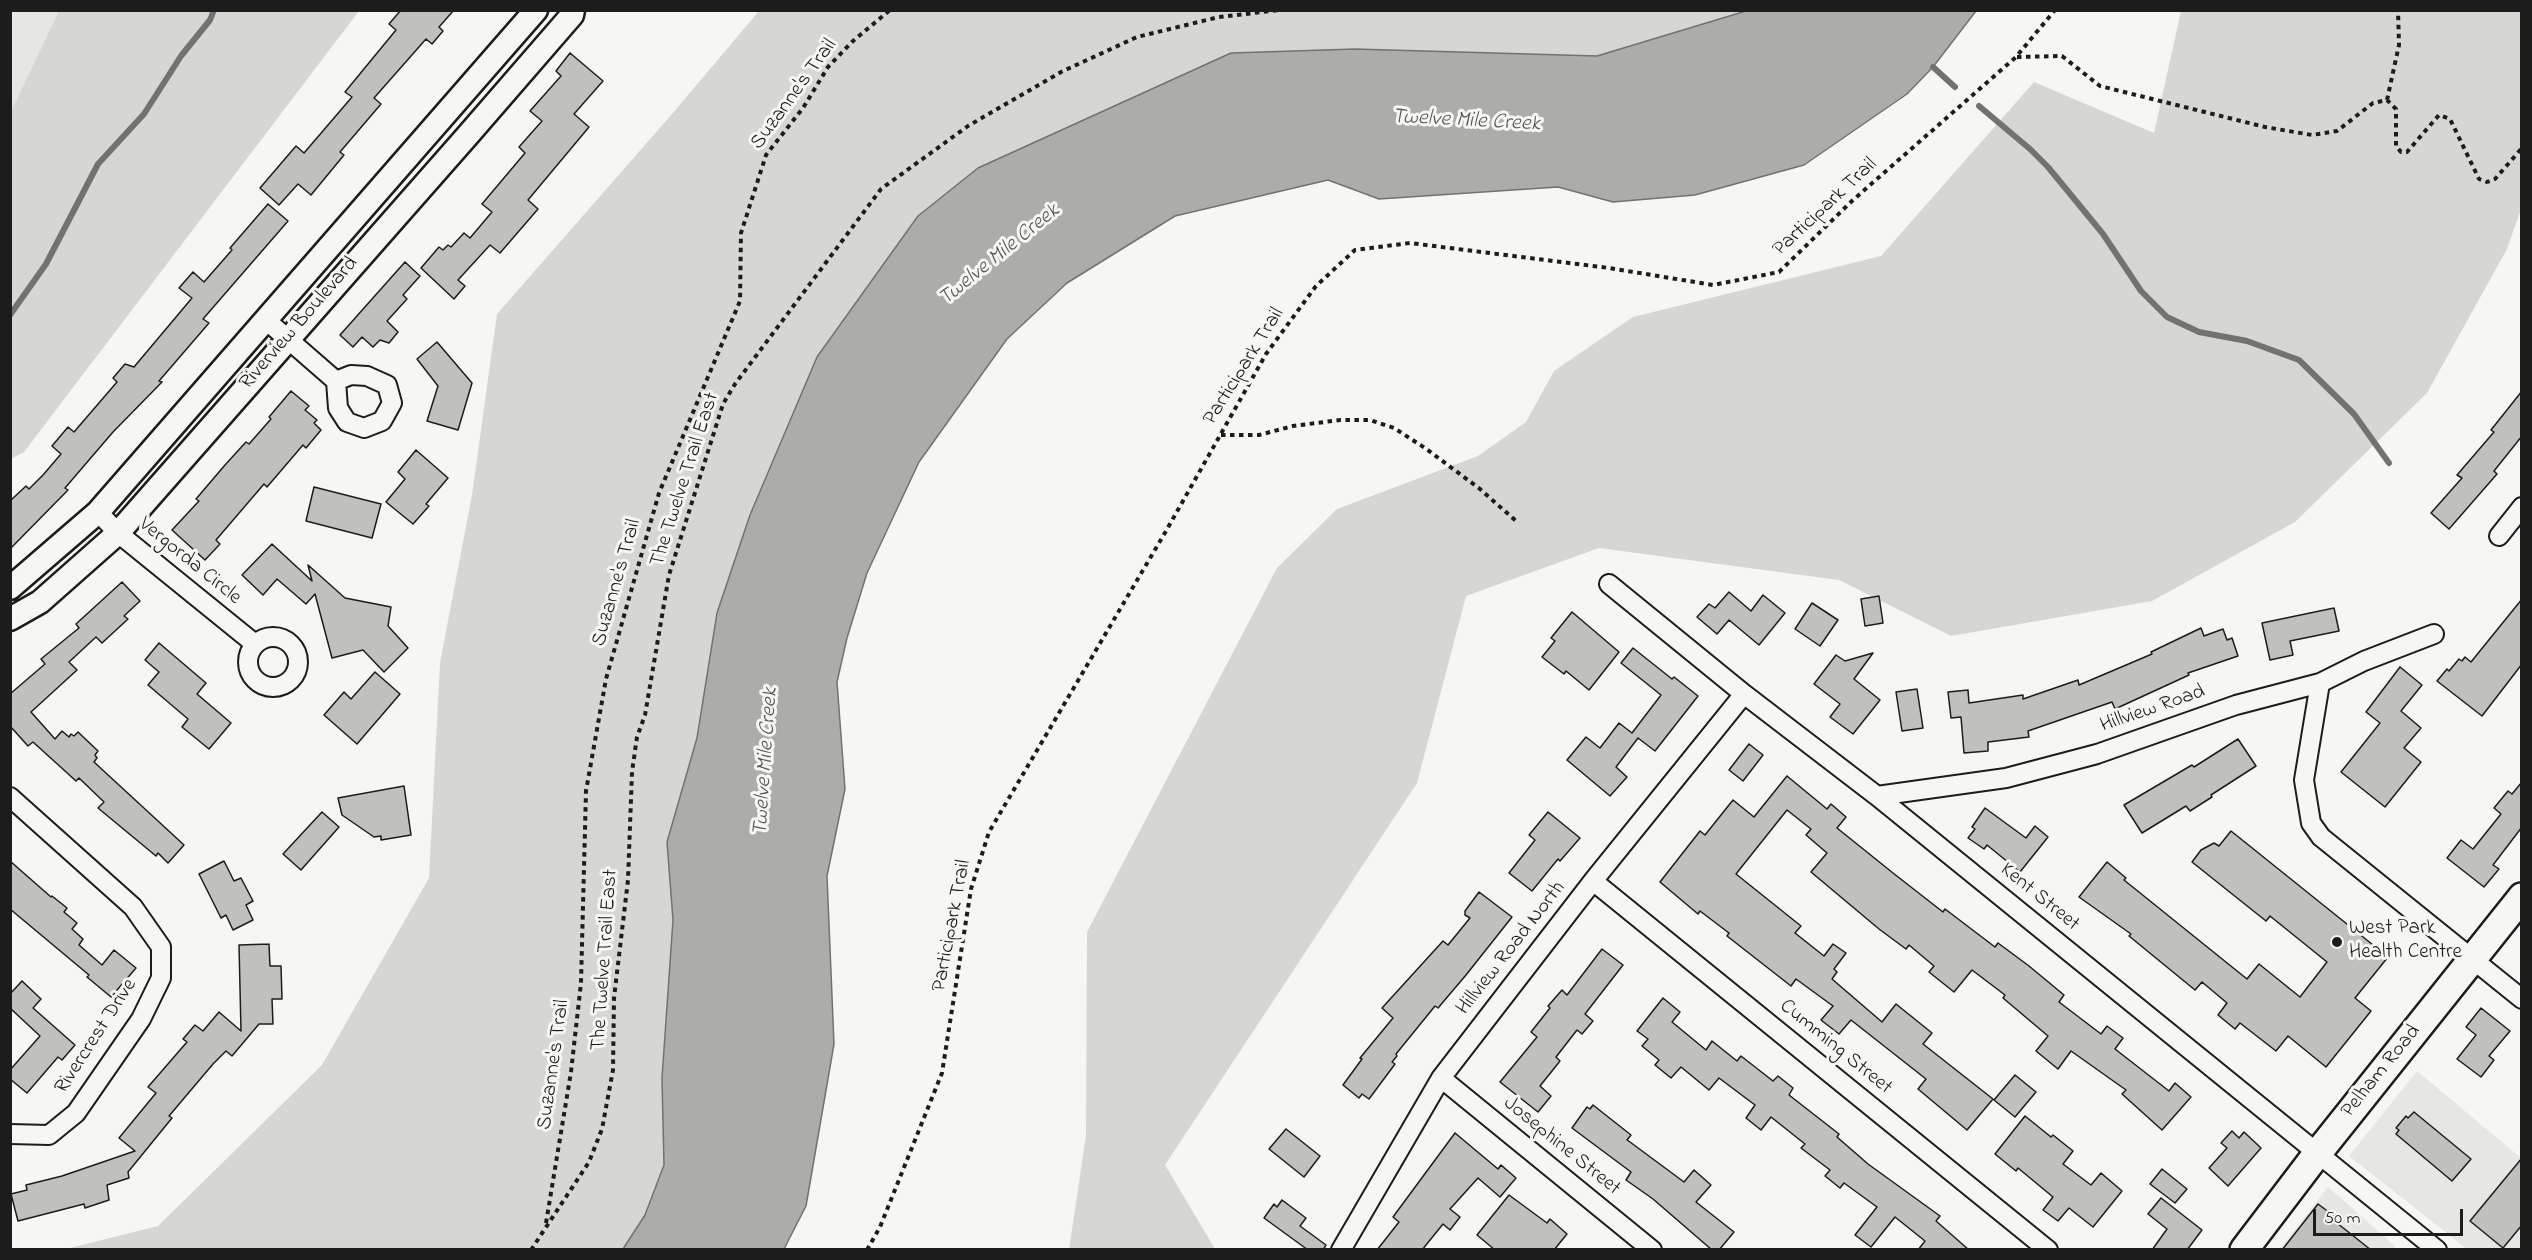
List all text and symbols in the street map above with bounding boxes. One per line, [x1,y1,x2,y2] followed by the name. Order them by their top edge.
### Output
[746,35,844,155] street label: Suzanne's Trail
[1391,105,1541,139] water label: Twelve Mile Creek
[1769,153,1883,263] street label: Participark Trail
[934,199,1066,313] water label: Twelve Mile Creek
[235,252,365,396] street label: Riverview Boulevard
[1199,304,1291,430] street label: Participark Trail
[646,390,726,570] street label: The Twelve Trail East
[132,513,246,611] street label: Vergorda Circle
[588,517,648,649] street label: Suzanne's Trail
[2097,680,2209,740] street label: Hillview Road
[749,687,785,837] water label: Twelve Mile Creek
[928,858,978,994] street label: Participark Trail
[1994,858,2084,938] street label: Kent Street
[587,868,625,1052] street label: The Twelve Trail East
[1452,877,1572,1021] street label: Hillview Road North
[2349,917,2462,967] place label: West Park Health Centre
[2330,935,2344,949] marker: West Park Health Centre
[50,975,144,1099] street label: Rivercrest Drive
[1774,995,1896,1101] street label: Cumming Street
[533,998,577,1132] street label: Suzanne's Trail
[2337,1020,2427,1124] street label: Pelham Road
[1497,1092,1625,1202] street label: Josephine Street
[2316,1197,2466,1235] scale bar
[2324,1206,2361,1232] text: 50 m

